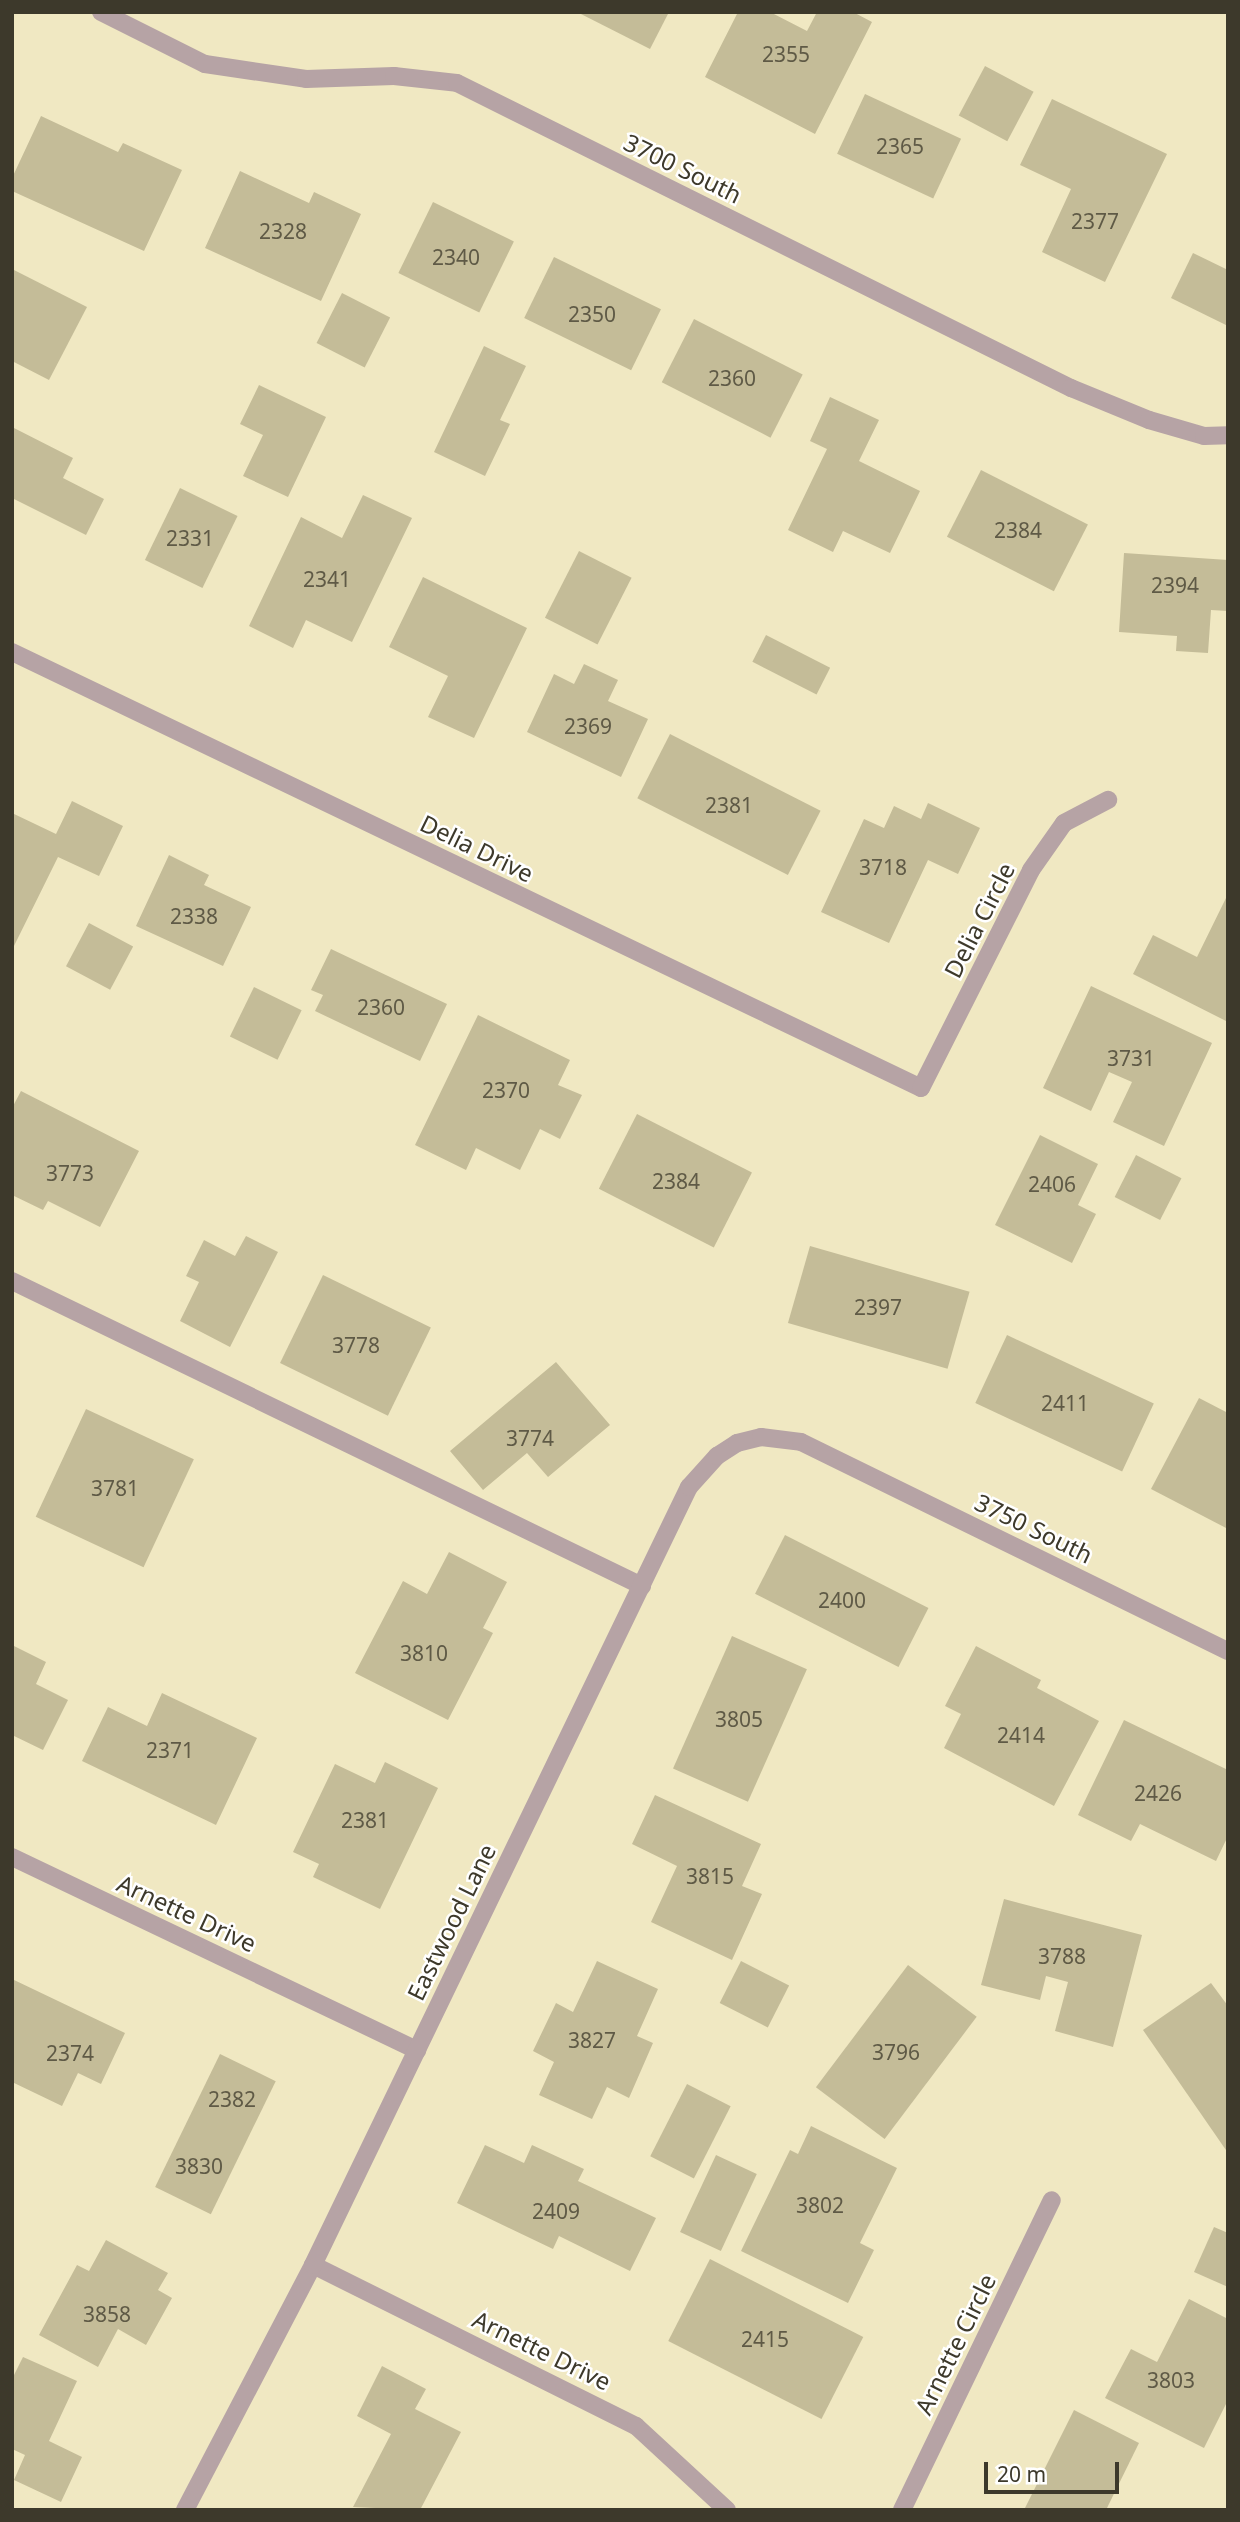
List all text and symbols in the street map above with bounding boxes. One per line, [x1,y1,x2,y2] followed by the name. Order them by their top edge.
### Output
[762,41,810,67] house number: 2355
[620,127,746,209] street label: 3700 South
[876,133,924,159] house number: 2365
[1071,208,1119,234] house number: 2377
[259,218,307,244] house number: 2328
[432,244,480,270] house number: 2340
[568,301,616,327] house number: 2350
[708,365,756,391] house number: 2360
[994,517,1042,543] house number: 2384
[166,525,214,551] house number: 2331
[303,566,351,592] house number: 2341
[1151,572,1199,598] house number: 2394
[564,713,612,739] house number: 2369
[705,792,753,818] house number: 2381
[416,808,538,888] street label: Delia Drive
[859,854,907,880] house number: 3718
[938,858,1020,982] street label: Delia Circle
[170,903,218,929] house number: 2338
[357,994,405,1020] house number: 2360
[1107,1045,1155,1071] house number: 3731
[482,1077,530,1103] house number: 2370
[46,1160,94,1186] house number: 3773
[652,1168,700,1194] house number: 2384
[1028,1171,1076,1197] house number: 2406
[854,1294,902,1320] house number: 2397
[332,1332,380,1358] house number: 3778
[1041,1390,1089,1416] house number: 2411
[506,1425,554,1451] house number: 3774
[91,1475,139,1501] house number: 3781
[971,1487,1097,1569] street label: 3750 South
[818,1587,866,1613] house number: 2400
[400,1640,448,1666] house number: 3810
[715,1706,763,1732] house number: 3805
[997,1722,1045,1748] house number: 2414
[146,1737,194,1763] house number: 2371
[1134,1780,1182,1806] house number: 2426
[341,1807,389,1833] house number: 2381
[401,1839,501,2005] street label: Eastwood Lane
[686,1863,734,1889] house number: 3815
[113,1868,261,1958] street label: Arnette Drive
[1038,1943,1086,1969] house number: 3788
[568,2027,616,2053] house number: 3827
[872,2039,920,2065] house number: 3796
[46,2040,94,2066] house number: 2374
[208,2086,256,2112] house number: 2382
[175,2153,223,2179] house number: 3830
[796,2192,844,2218] house number: 3802
[532,2198,580,2224] house number: 2409
[909,2269,1001,2419] street label: Arnette Circle
[83,2301,131,2327] house number: 3858
[468,2304,616,2396] street label: Arnette Drive
[741,2326,789,2352] house number: 2415
[1147,2367,1195,2393] house number: 3803
[988,2448,1123,2492] scale bar
[997,2460,1046,2488] text: 20 m

